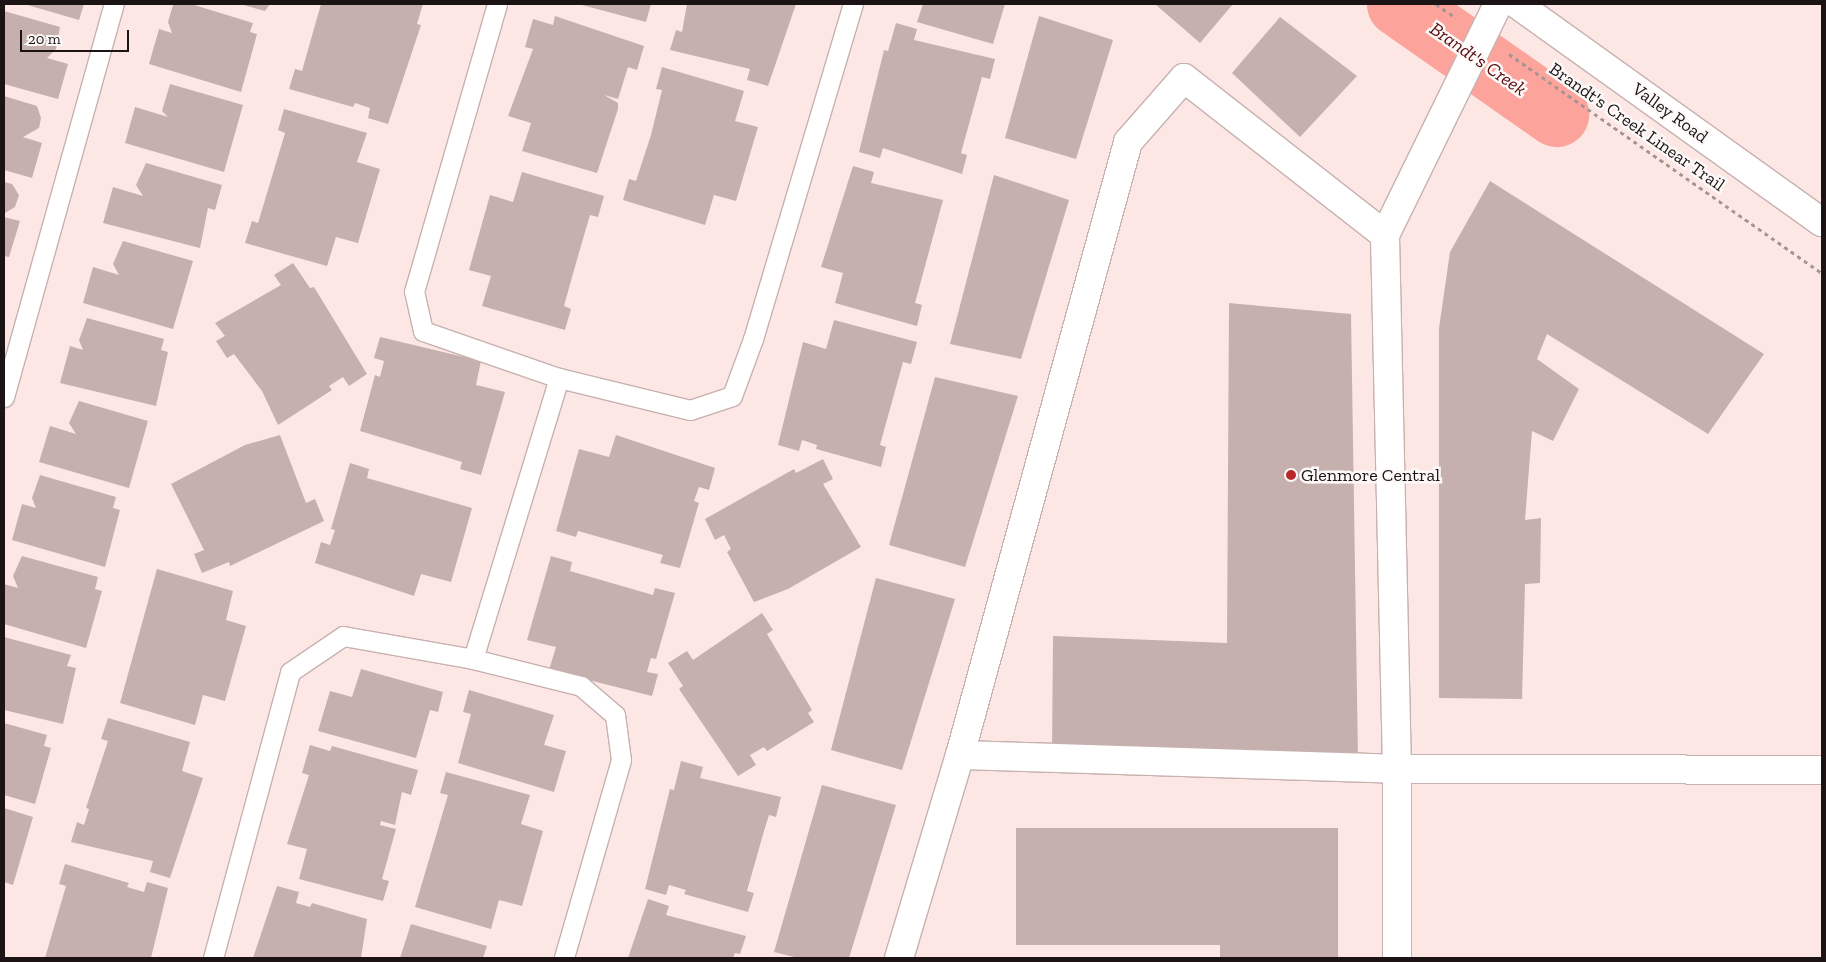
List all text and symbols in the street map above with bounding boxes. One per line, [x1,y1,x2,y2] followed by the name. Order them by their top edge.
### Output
[1425,17,1531,101] water label: Brandt's Creek
[22,20,131,52] scale bar
[28,30,61,48] text: 20 m
[1545,58,1729,196] street label: Brandt's Creek Linear Trail
[1628,78,1712,148] street label: Valley Road
[1301,464,1440,486] place label: Glenmore Central
[1285,469,1297,481] marker: Glenmore Central

